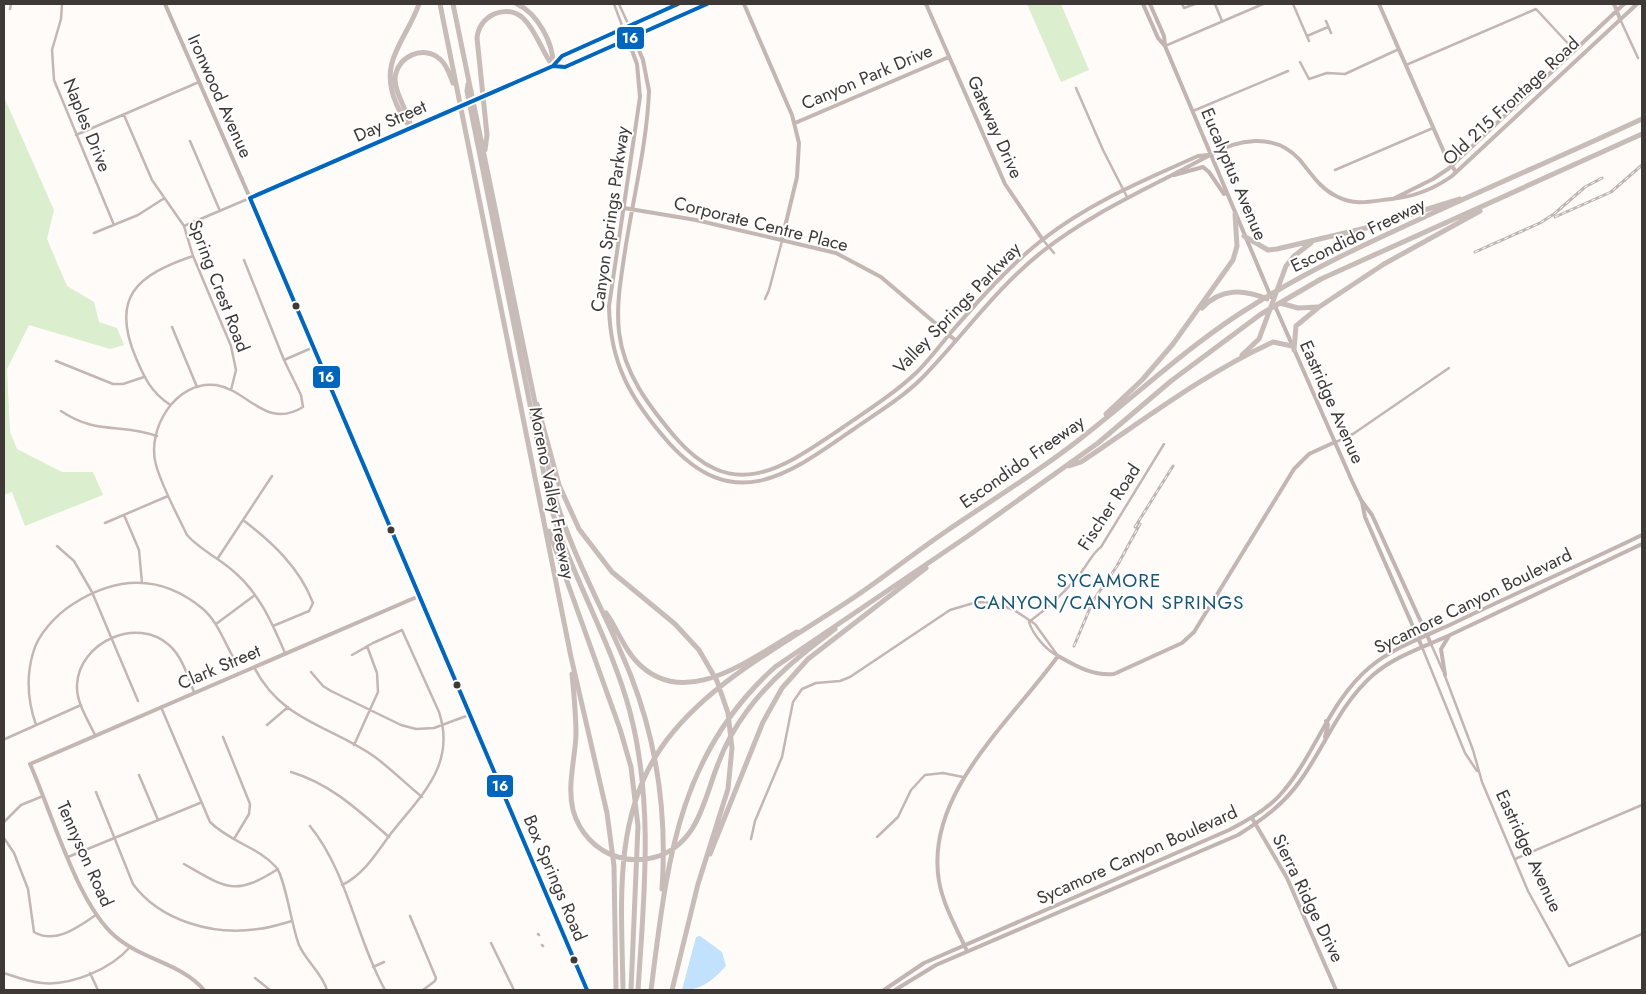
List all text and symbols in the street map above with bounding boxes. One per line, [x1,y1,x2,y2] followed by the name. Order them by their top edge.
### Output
[616,26,645,50] line badge: 16
[622,28,638,48] text: 16
[181,30,259,162] street label: Ironwood Avenue
[1437,31,1585,171] street label: Old 215 Frontage Road
[797,38,937,116] street label: Canyon Park Drive
[961,71,1029,183] street label: Gateway Drive
[56,74,118,176] street label: Naples Drive
[350,93,431,149] street label: Day Street
[1194,104,1274,244] street label: Eucalyptus Avenue
[584,124,636,313] street label: Canyon Springs Parkway
[671,190,851,258] street label: Corporate Centre Place
[1286,191,1430,279] street label: Escondido Freeway
[182,216,256,356] street label: Spring Crest Road
[887,236,1027,380] street label: Valley Springs Parkway
[291,301,301,311] unlabelled marker
[1293,336,1371,468] street label: Eastridge Avenue
[312,365,341,389] line badge: 16
[318,367,334,387] text: 16
[523,405,581,582] street label: Moreno Valley Freeway
[954,409,1090,515] street label: Escondido Freeway
[1071,459,1147,555] street label: Fischer Road
[386,525,396,535] unlabelled marker
[1370,542,1576,660] street label: Sycamore Canyon Boulevard
[973,567,1245,616] district label: SYCAMORE CANYON/CANYON SPRINGS
[174,638,265,696] street label: Clark Street
[452,680,462,690] unlabelled marker
[486,774,514,798] line badge: 16
[492,776,508,796] text: 16
[1489,786,1569,916] street label: Eastridge Avenue
[50,797,120,911] street label: Tennyson Road
[1032,799,1242,911] street label: Sycamore Canyon Boulevard
[517,811,593,945] street label: Box Springs Road
[1266,829,1350,967] street label: Sierra Ridge Drive
[569,955,579,965] unlabelled marker

